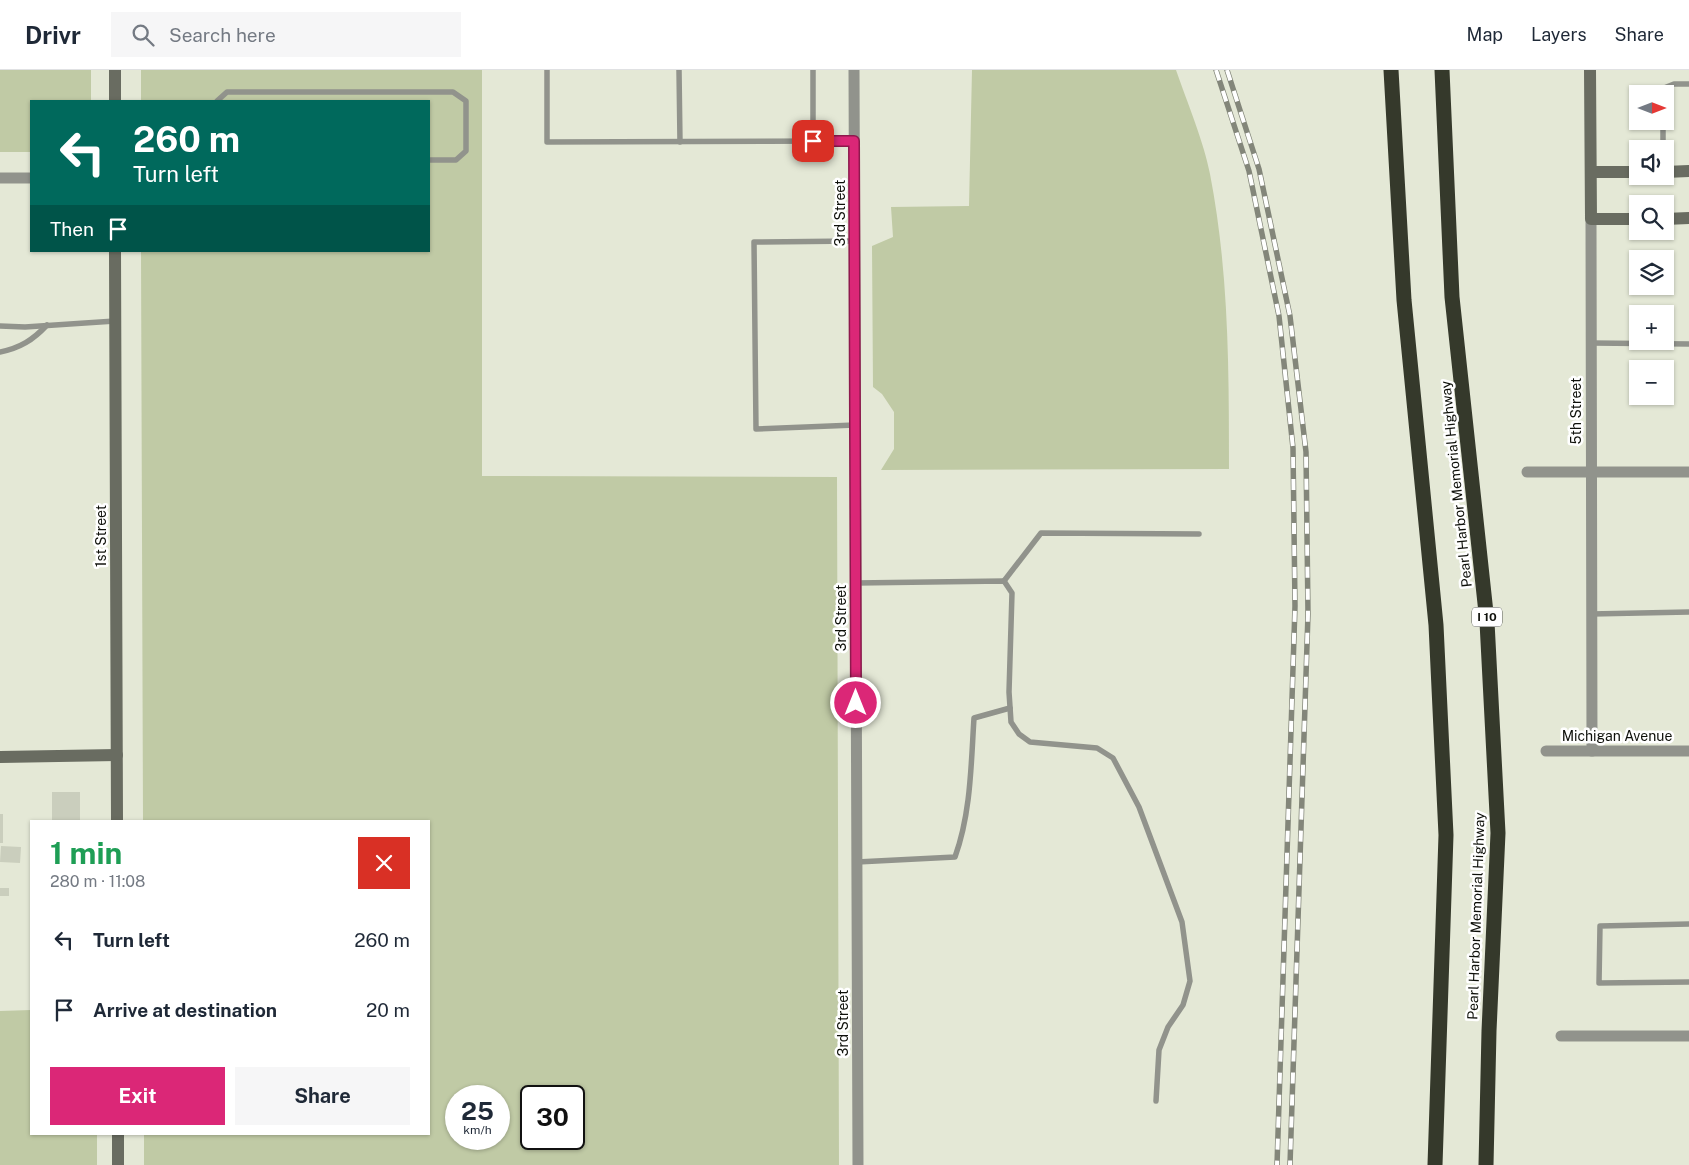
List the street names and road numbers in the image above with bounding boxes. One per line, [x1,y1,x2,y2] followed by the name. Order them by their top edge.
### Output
[832,180,848,246] street label: 3rd Street
[1568,378,1584,444] street label: 5th Street
[1437,379,1475,588] street label: Pearl Harbor Memorial Highway
[93,505,109,567] street label: 1st Street
[833,585,849,651] street label: 3rd Street
[1472,608,1502,626] road number: I 10
[1562,728,1672,744] street label: Michigan Avenue
[1464,811,1488,1020] street label: Pearl Harbor Memorial Highway
[835,990,851,1056] street label: 3rd Street

